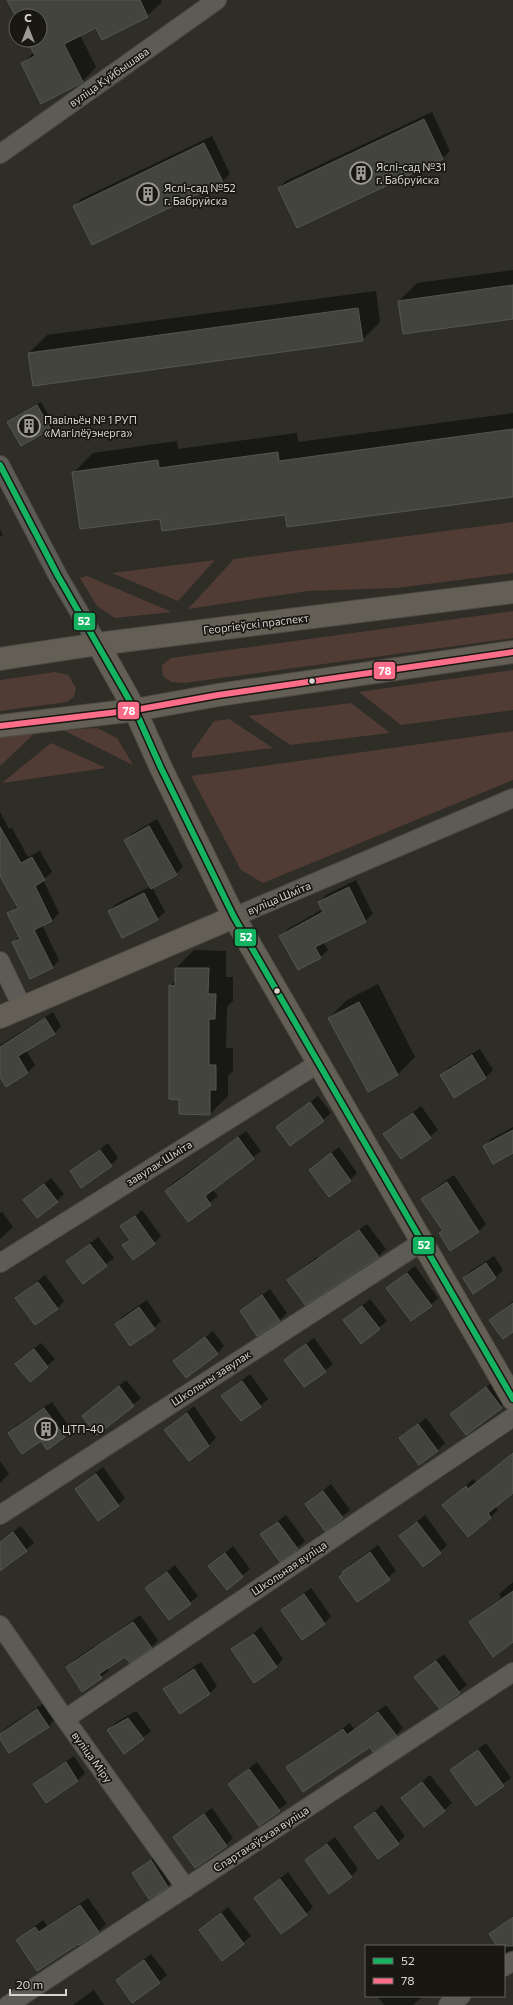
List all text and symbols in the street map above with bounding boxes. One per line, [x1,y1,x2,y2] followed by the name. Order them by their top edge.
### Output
[8,8,48,48] north arrow
[24,11,32,24] text: С
[66,44,151,109] street label: вуліца Куйбышава
[348,160,374,186] building icon: Яслі-сад №31 г. Бабруйска
[376,160,446,186] place label: Яслі-сад №31 г. Бабруйска
[135,181,161,207] building icon: Яслі-сад №52 г. Бабруйска
[164,181,236,207] place label: Яслі-сад №52 г. Бабруйска
[16,413,42,439] building icon: Павільён № 1 РУП «Магілёўэнерга»
[44,413,137,439] place label: Павільён № 1 РУП «Магілёўэнерга»
[202,611,309,636] street label: Георгіеўскі праспект
[73,612,96,631] line badge: 52
[78,614,90,627] text: 52
[373,661,396,680] line badge: 78
[379,664,392,677] text: 78
[307,676,317,686] unlabelled marker
[117,701,140,720] line badge: 78
[123,704,136,717] text: 78
[245,878,312,917] street label: вуліца Шміта
[234,928,257,947] line badge: 52
[240,930,252,943] text: 52
[272,986,282,996] unlabelled marker
[123,1137,194,1188] street label: завулак Шміта
[412,1236,435,1255] line badge: 52
[418,1238,430,1251] text: 52
[169,1347,253,1408] street label: Школьны завулак
[33,1416,59,1442] building icon: ЦТП-40
[62,1422,104,1435] place label: ЦТП-40
[249,1538,329,1598] street label: Школьная вуліца
[70,1729,115,1785] street label: вуліца Міру
[211,1803,311,1874] street label: Спартакаўская вуліца
[365,1945,505,1997] legend
[401,1953,415,1967] text: 52
[10,1971,66,1997] scale bar
[401,1973,415,1987] text: 78
[16,1977,43,1991] text: 20 m

